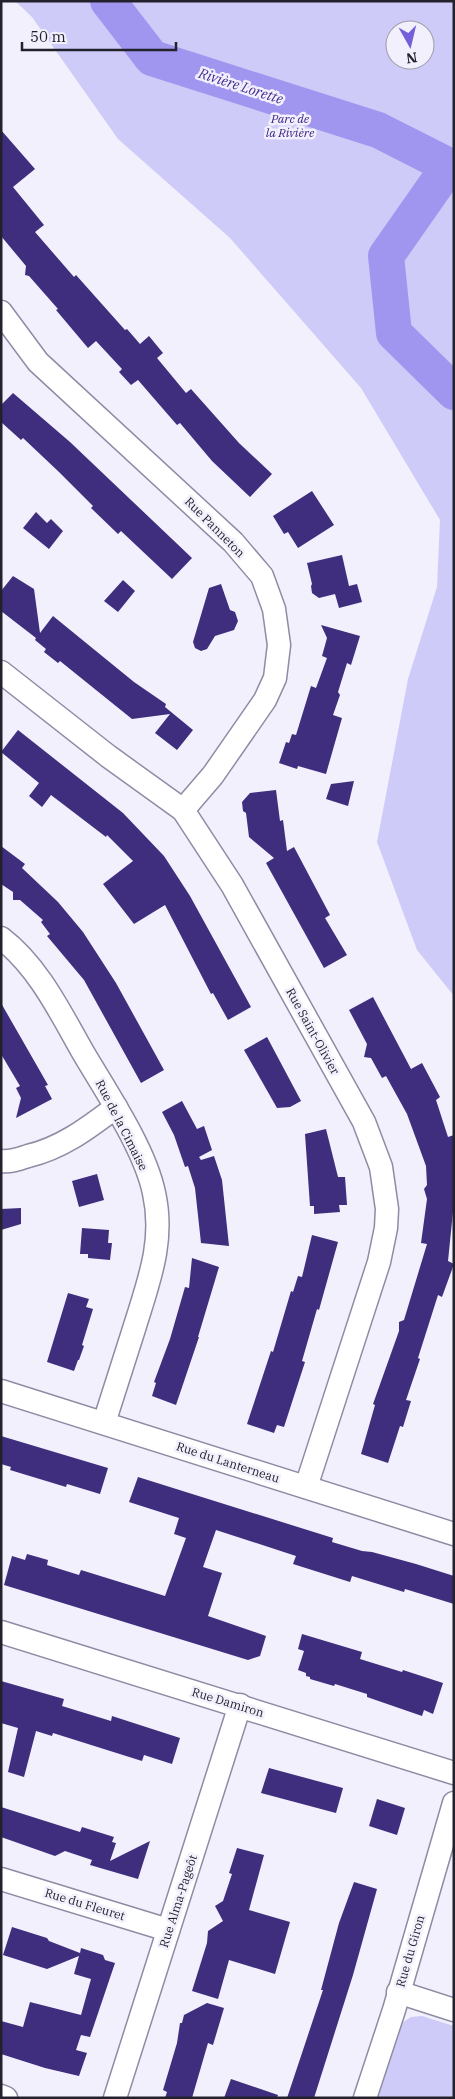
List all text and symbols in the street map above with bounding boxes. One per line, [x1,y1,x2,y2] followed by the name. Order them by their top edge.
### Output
[22,20,176,52] scale bar
[385,20,435,70] north arrow
[30,27,66,46] text: 50 m
[405,48,419,68] text: N
[196,64,286,108] water label: Rivière Lorette
[266,111,315,140] park label: Parc de la Rivière
[182,494,248,560] street label: Rue Panneton
[283,985,343,1077] street label: Rue Saint-Olivier
[93,1077,151,1173] street label: Rue de la Cimaise
[174,1438,282,1486] street label: Rue du Lanterneau
[190,1684,266,1720] street label: Rue Damiron
[156,1853,200,1949] street label: Rue Alma-Pageôt
[43,1885,127,1923] street label: Rue du Fleuret
[393,1913,428,1989] street label: Rue du Giron

